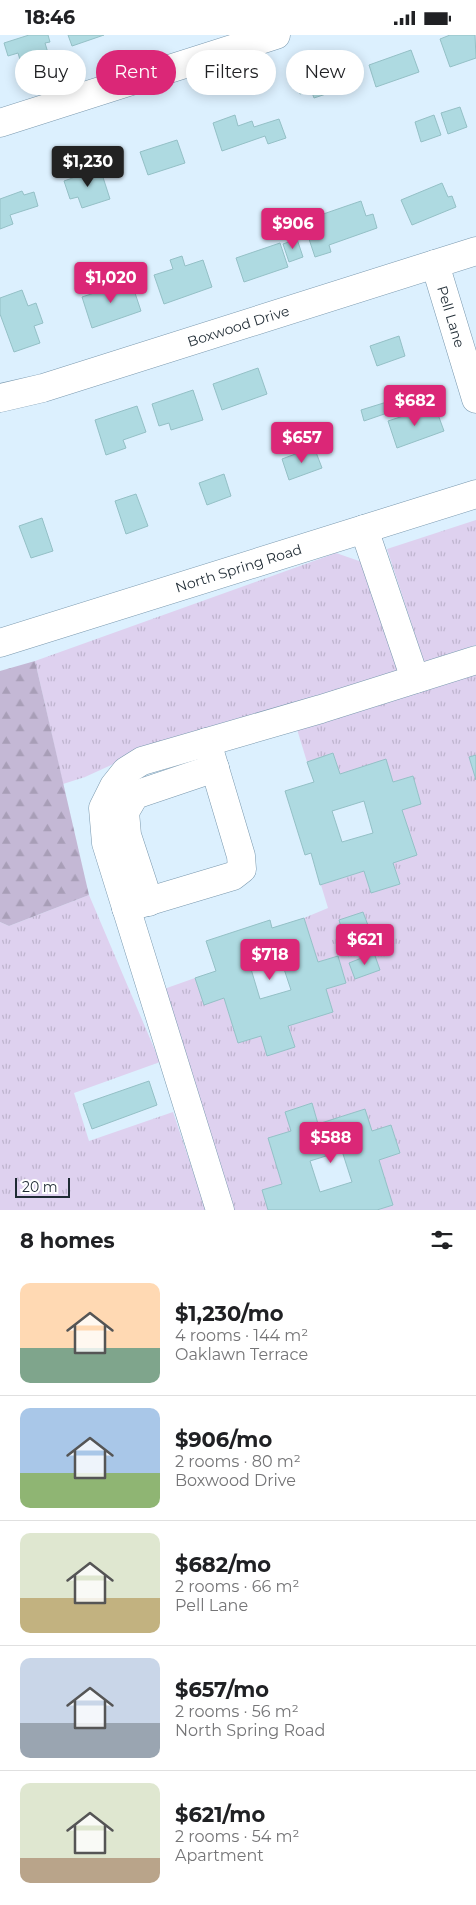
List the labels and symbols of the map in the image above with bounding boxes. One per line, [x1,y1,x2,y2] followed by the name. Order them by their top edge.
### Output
[47,145,129,188] pin: $1,230
[263,207,323,250] pin: $906
[70,261,152,304] pin: $1,020
[433,283,469,350] street label: Pell Lane
[185,302,292,351] street label: Boxwood Drive
[385,385,445,427] pin: $682
[272,421,332,464] pin: $657
[173,540,304,597] street label: North Spring Road
[335,923,395,966] pin: $621
[240,939,300,981] pin: $718
[301,1121,361,1164] pin: $588
[15,1175,70,1198] scale bar

